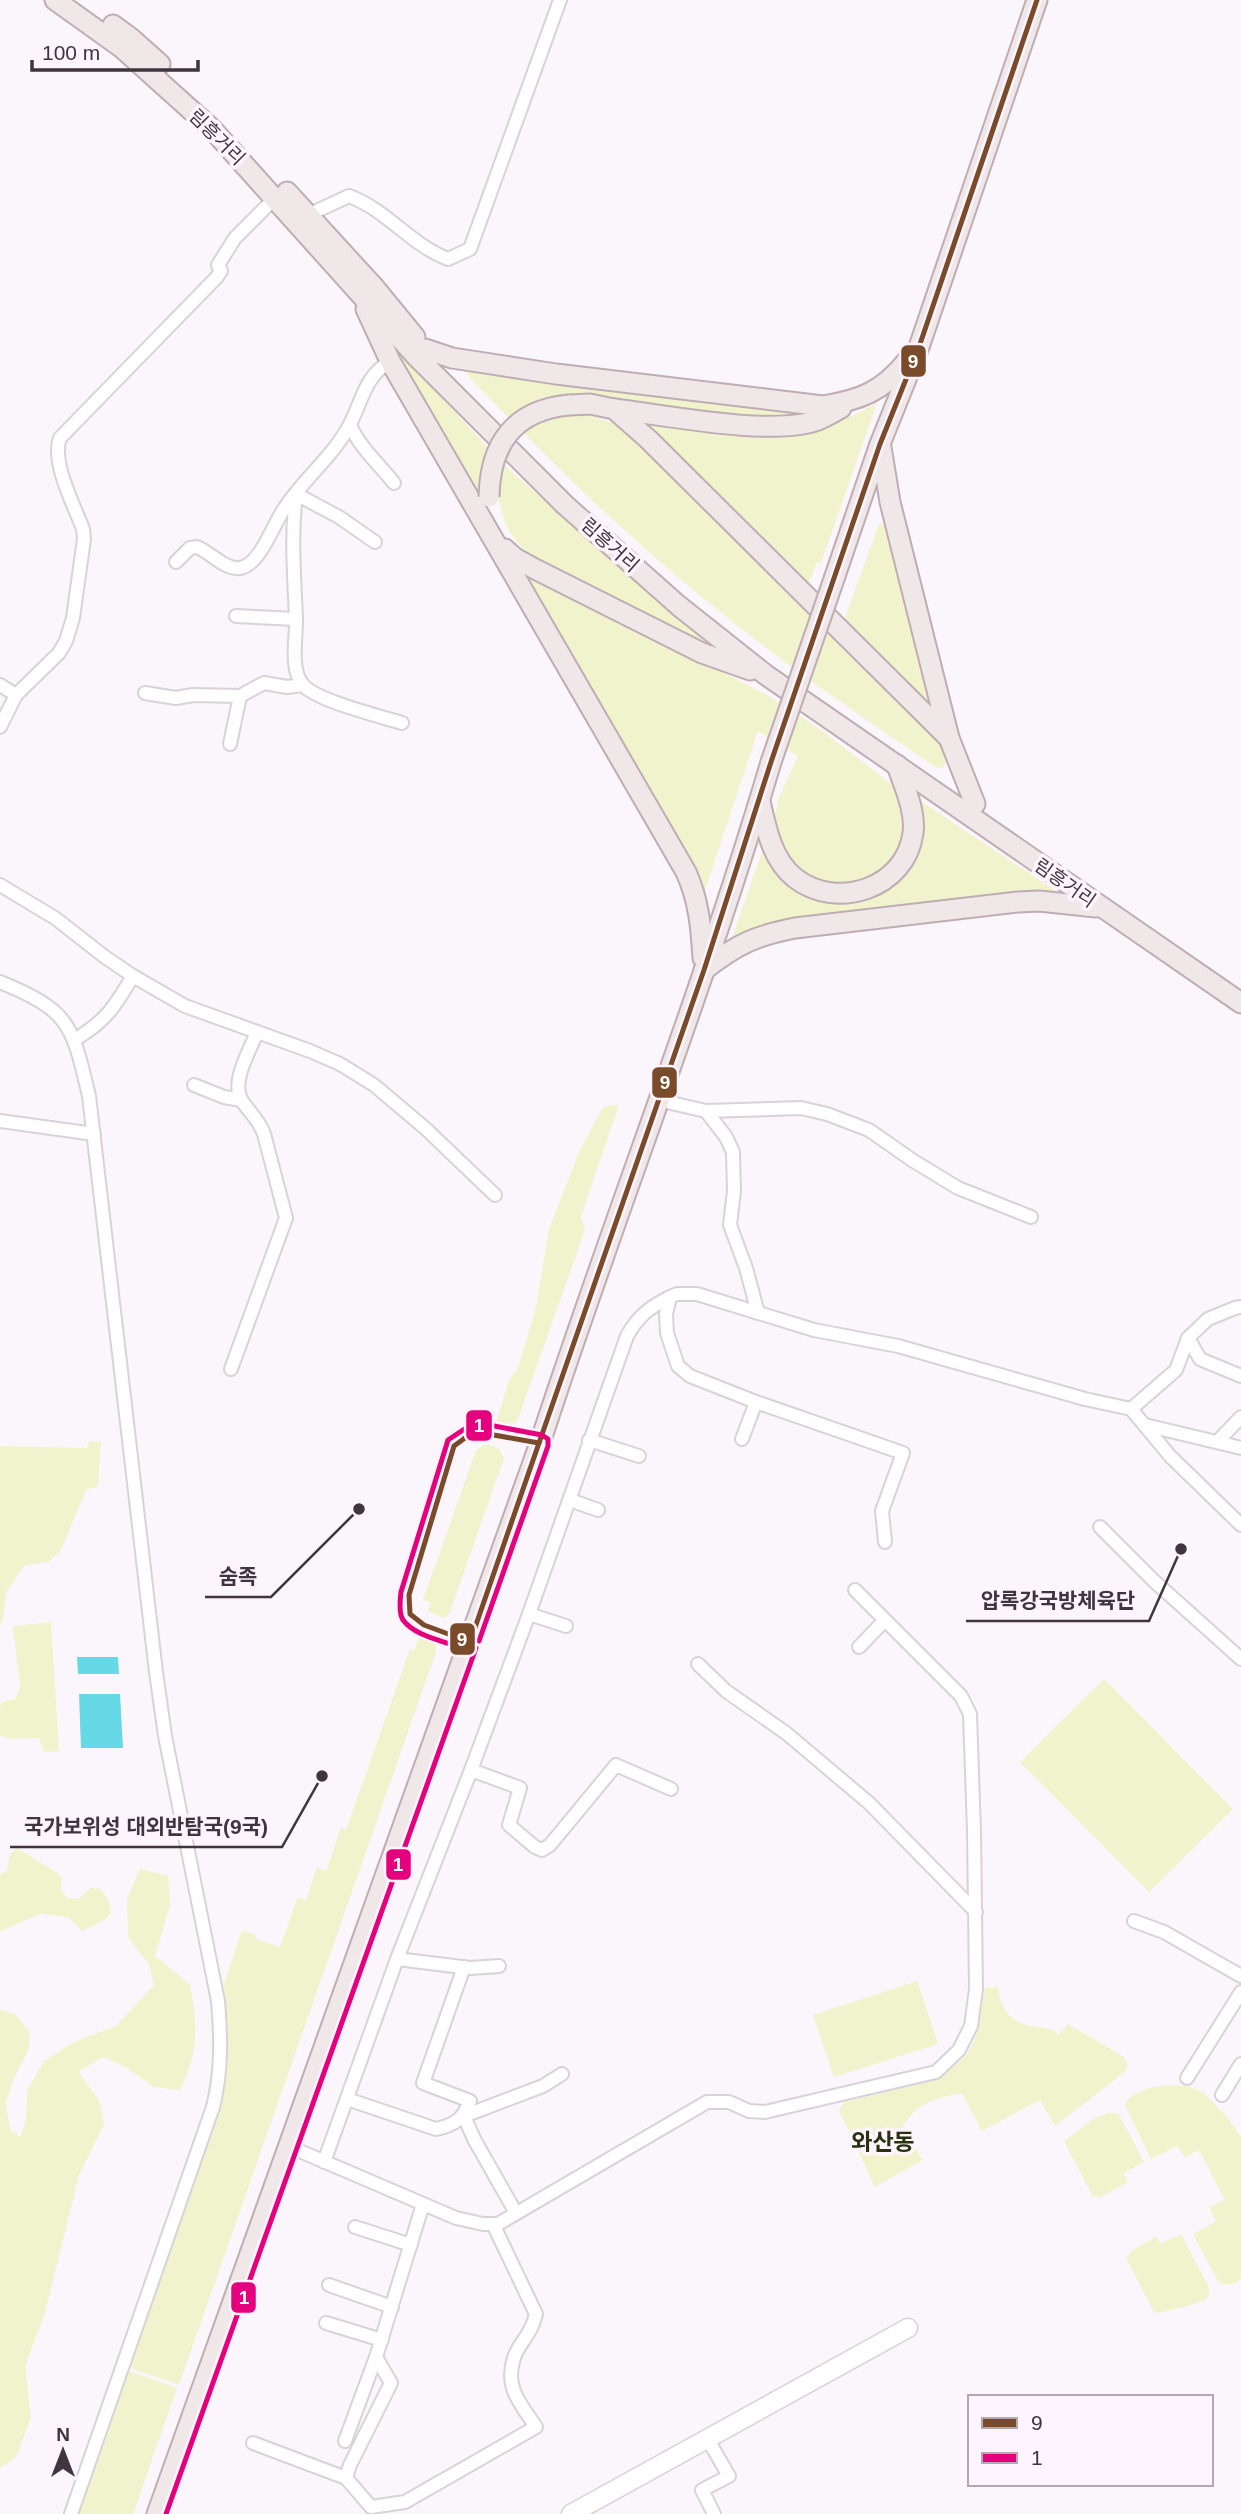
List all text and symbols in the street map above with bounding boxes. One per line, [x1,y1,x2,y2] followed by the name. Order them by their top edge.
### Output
[32,28,198,72] scale bar
[42,41,100,64] text: 100 m
[185,105,249,169] street label: 림흥거리
[900,344,927,378] line badge: 9
[908,351,918,372] text: 9
[577,514,643,576] street label: 림흥거리
[1030,854,1100,912] street label: 림흥거리
[651,1066,678,1099] line badge: 9
[660,1072,670,1093] text: 9
[465,1409,493,1442] line badge: 1
[474,1415,485,1436] text: 1
[205,1555,271,1597] callout: 숨족
[219,1565,257,1588] text: 숨족
[966,1579,1149,1621] callout: 압록강국방체육단
[981,1589,1135,1612] text: 압록강국방체육단
[449,1622,476,1656] line badge: 9
[457,1629,467,1650] text: 9
[10,1805,282,1847] callout: 국가보위성 대외반탐국(9국)
[24,1815,268,1838] text: 국가보위성 대외반탐국(9국)
[385,1848,412,1881] line badge: 1
[393,1854,404,1875] text: 1
[851,2129,915,2155] district label: 와산동
[230,2281,257,2314] line badge: 1
[239,2287,250,2308] text: 1
[968,2395,1213,2486] legend
[1031,2411,1043,2434] text: 9
[28,2416,98,2486] north arrow
[56,2424,70,2445] text: N
[1031,2446,1043,2469] text: 1

